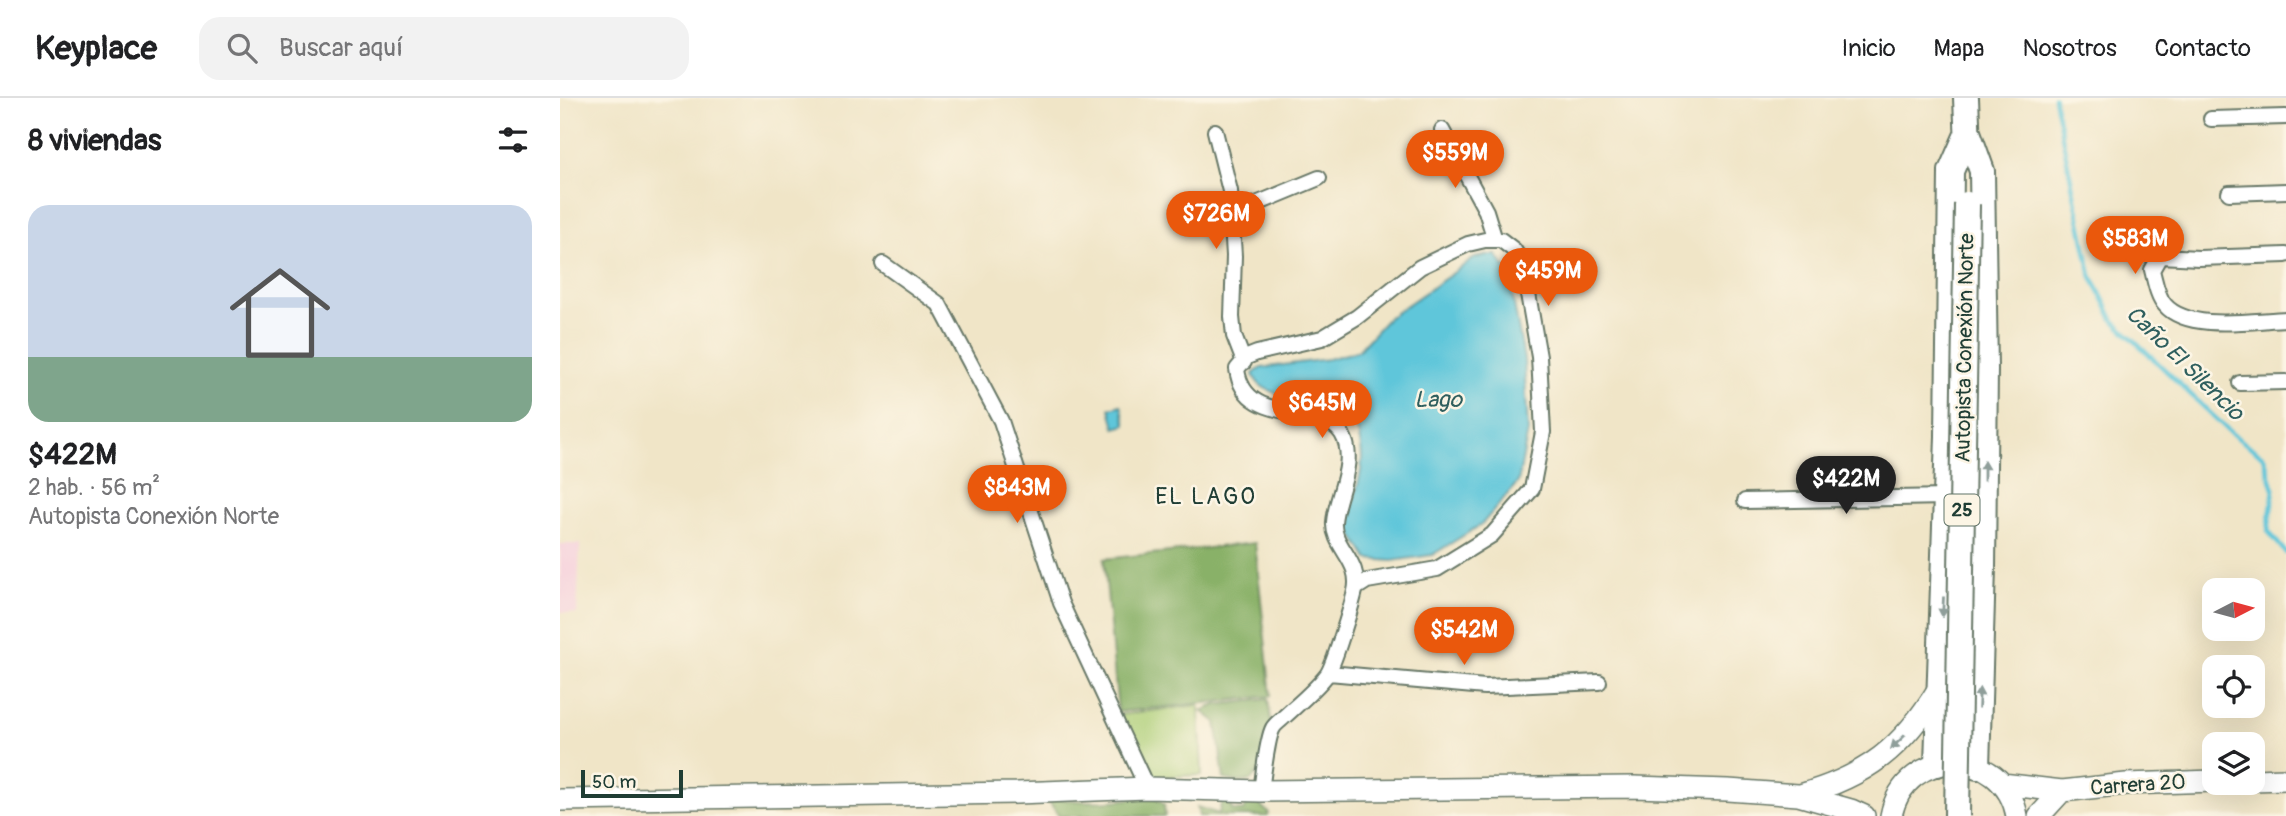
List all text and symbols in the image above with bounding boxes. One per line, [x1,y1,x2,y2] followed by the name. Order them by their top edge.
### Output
[199,17,689,80] search box
[35,28,157,69] text: Keyplace
[223,29,261,67] icon: search
[279,32,403,64] text: Buscar aquí
[1842,34,1896,63] text: Inicio
[1934,34,1985,63] text: Mapa
[2023,34,2117,63] text: Nosotros
[2155,34,2251,63] text: Contacto
[494,121,532,159] icon: filters
[28,122,161,159] text: 8 viviendas
[1406,130,1504,190] pin: $559M
[1422,138,1488,167] text: $559M
[1167,192,1265,251] pin: $726M
[1182,199,1250,228] text: $726M
[2086,216,2184,276] pin: $583M
[2102,224,2168,253] text: $583M
[1950,232,1981,463] street label: Autopista Conexión Norte
[1499,248,1597,308] pin: $459M
[217,250,343,376] icon: home
[1515,256,1581,285] text: $459M
[2120,299,2251,428] water label: Caño El Silencio
[1273,380,1371,440] pin: $645M
[1414,385,1463,414] water label: Lago
[1288,388,1356,417] text: $645M
[28,436,117,473] text: $422M
[1797,456,1895,516] pin: $422M
[1978,460,1990,482] one-way arrow
[1812,464,1880,493] text: $422M
[968,466,1066,525] pin: $843M
[28,473,160,502] text: 2 hab. · 56 m²
[984,473,1050,502] text: $843M
[1155,482,1257,511] district label: EL LAGO
[1944,494,1980,526] road number: 25
[28,502,279,531] text: Autopista Conexión Norte
[2202,578,2264,640] north arrow
[2202,578,2265,795] map controls
[1937,596,1948,618] one-way arrow
[1415,608,1513,667] pin: $542M
[1430,615,1498,644] text: $542M
[2202,655,2265,718] button: locate
[1974,687,1985,709] one-way arrow
[2202,732,2265,795] button: layers
[1889,734,1907,750] one-way arrow
[581,767,682,799] scale bar
[2089,768,2187,802] street label: Carrera 20
[592,770,636,794] text: 50 m

